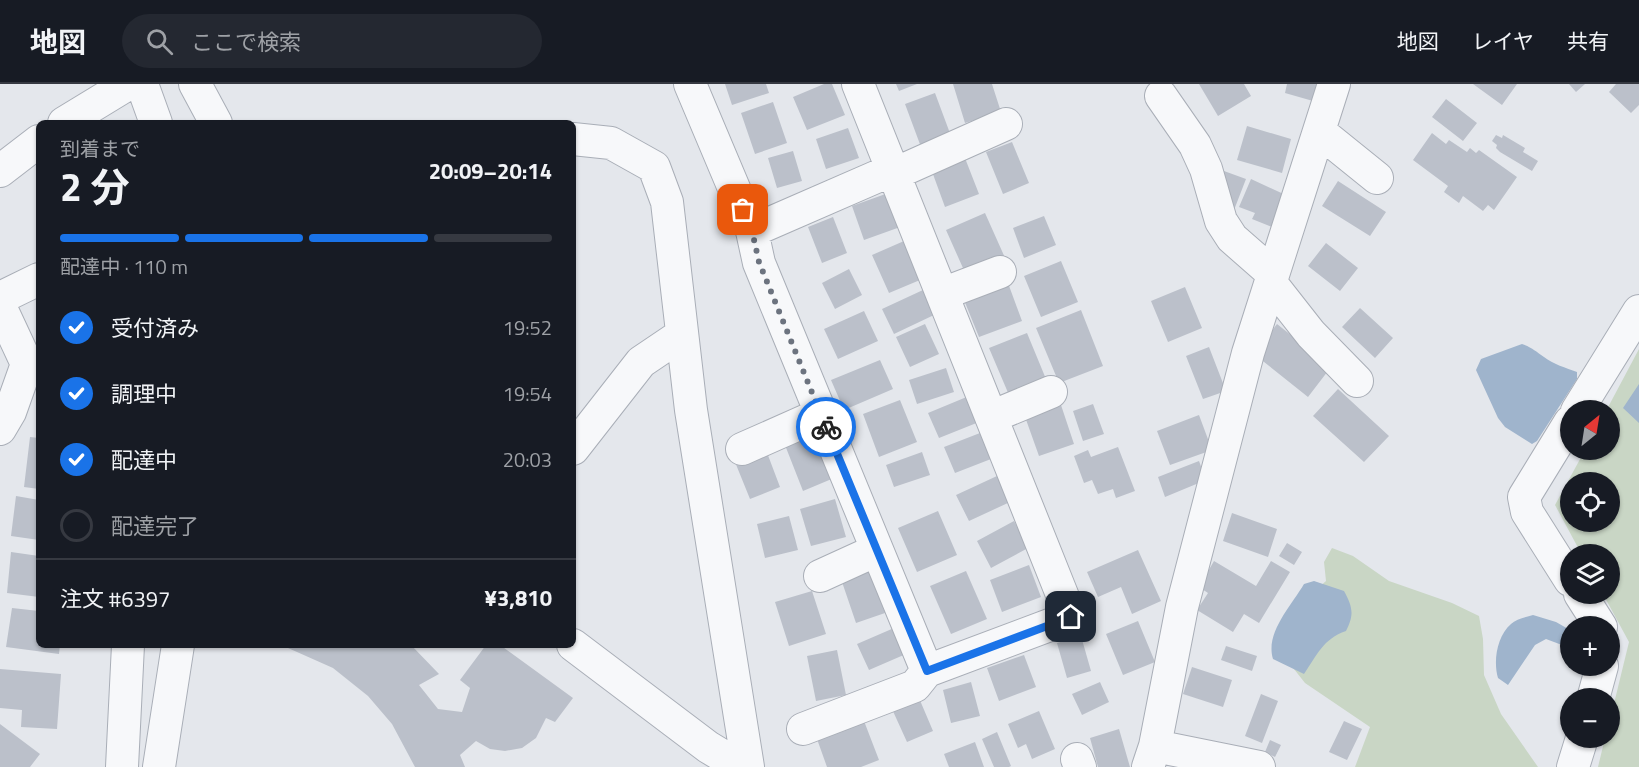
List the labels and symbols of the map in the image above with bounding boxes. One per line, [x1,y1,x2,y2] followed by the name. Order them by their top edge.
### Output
[717,184,768,235] pin
[796,397,856,457] courier
[1560,400,1620,460] north arrow
[1045,591,1096,642] pin

